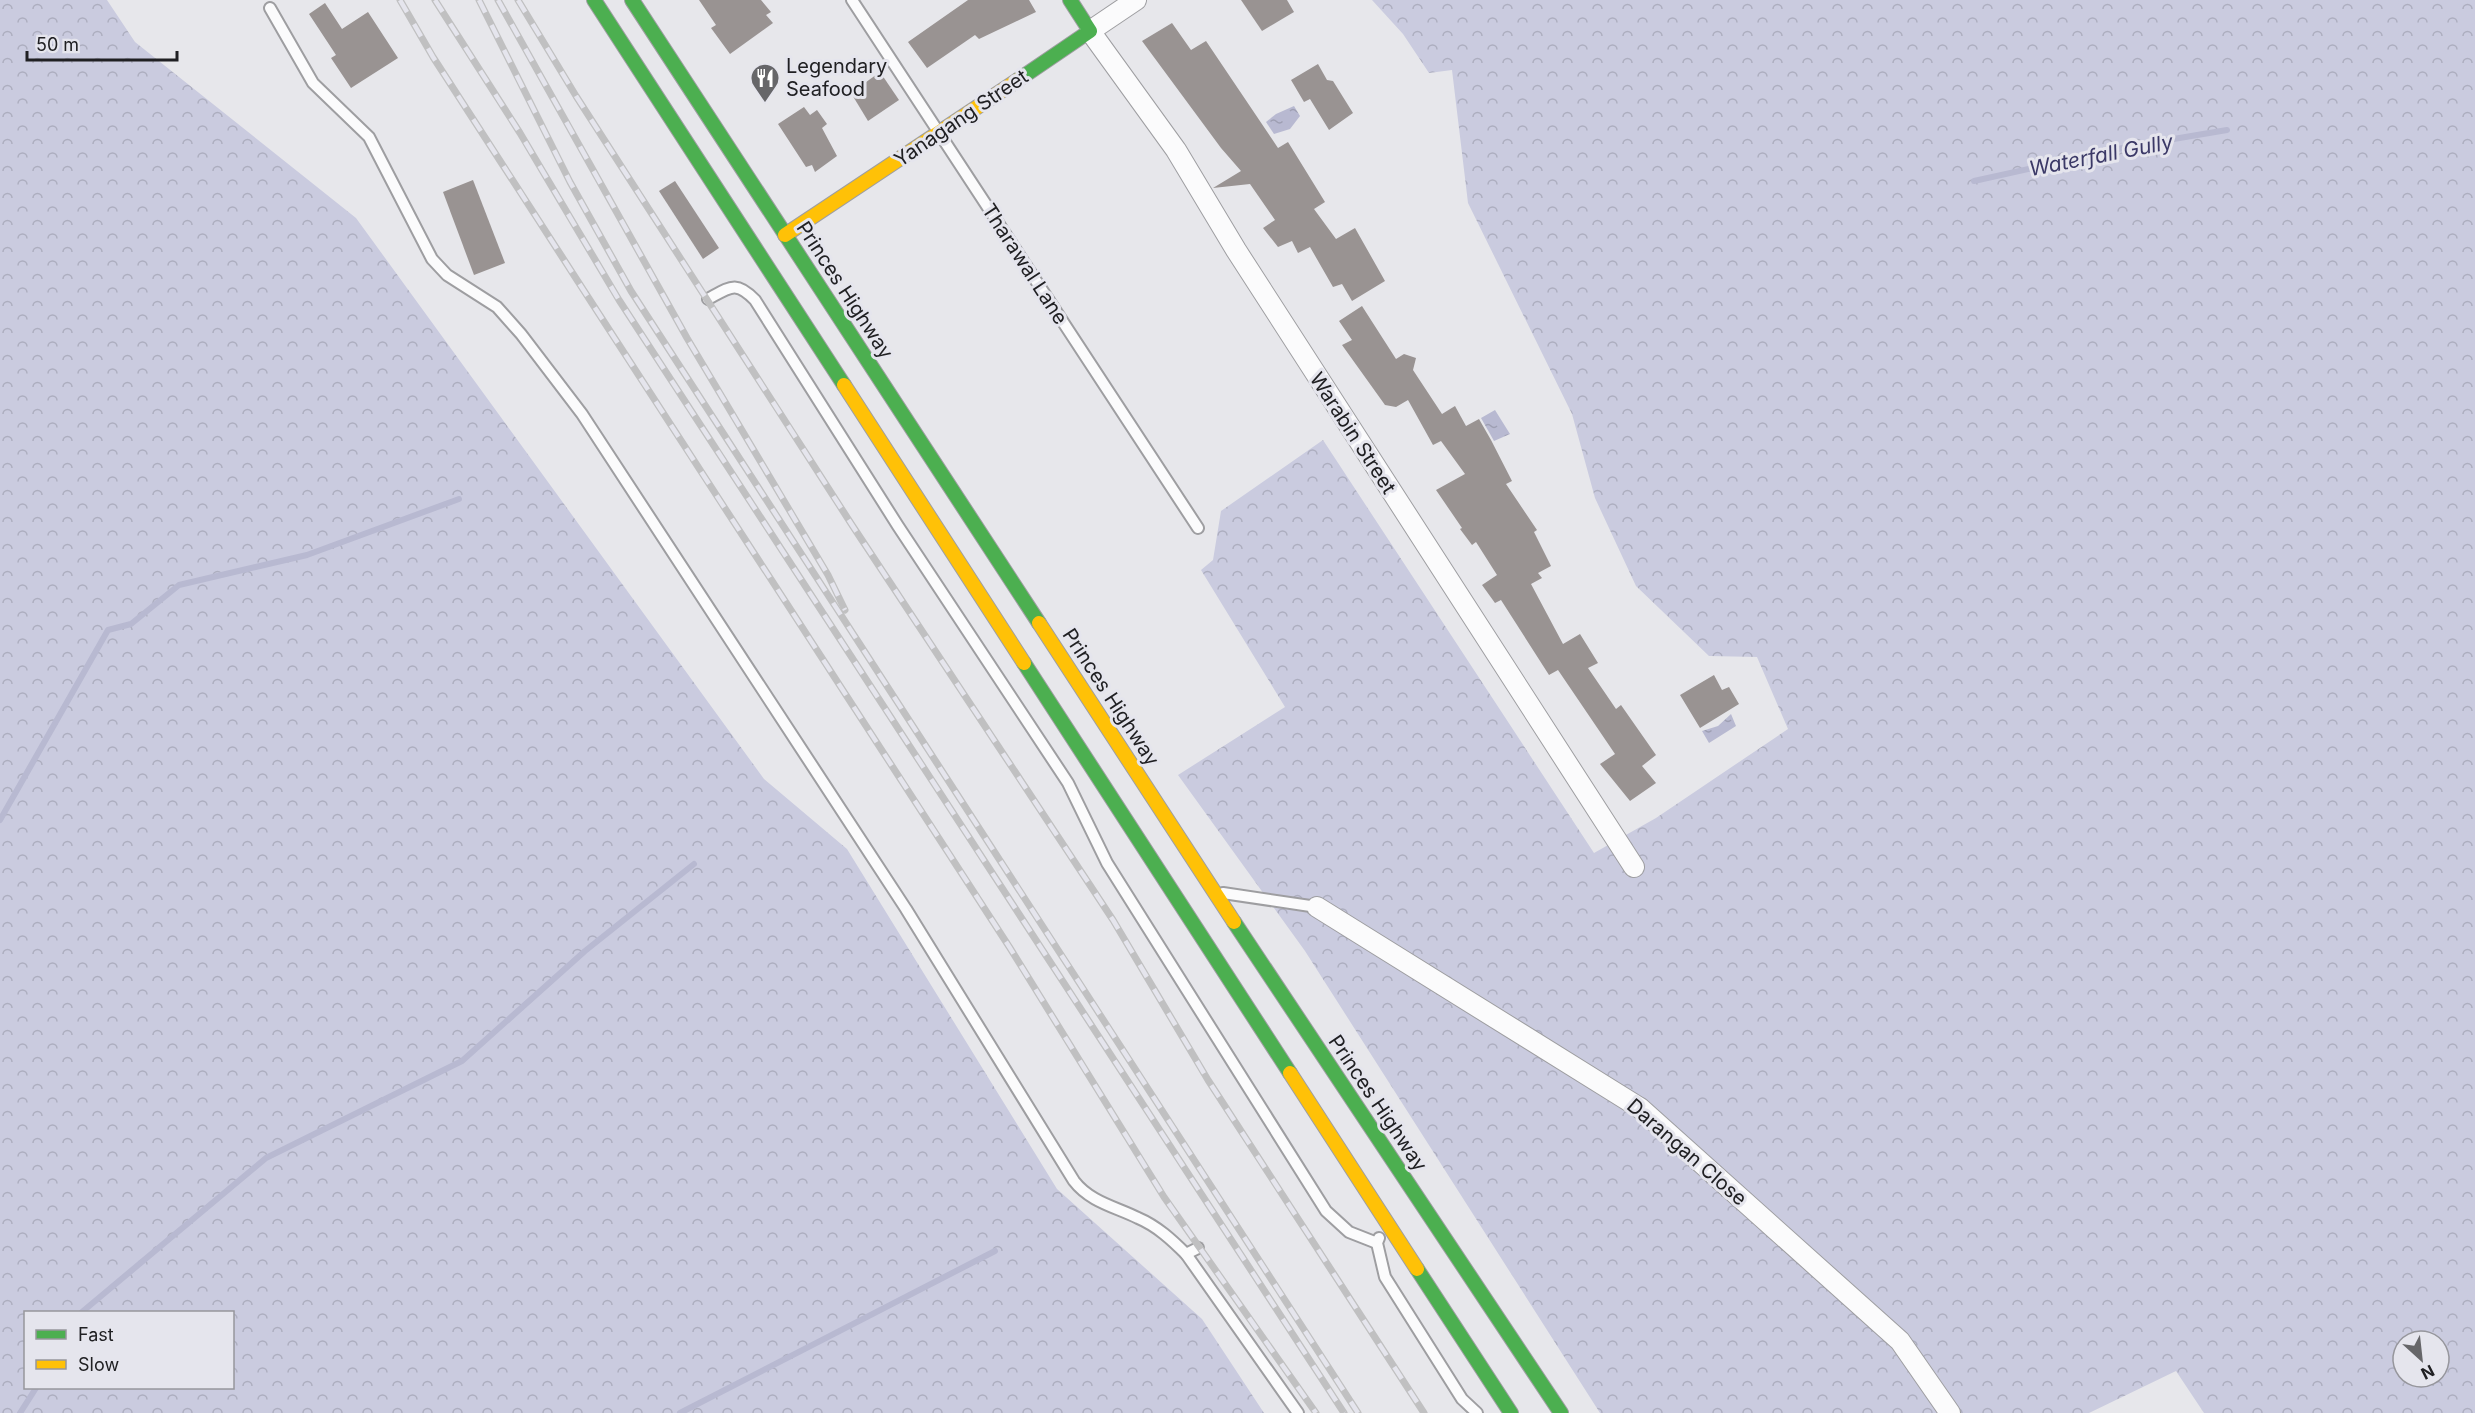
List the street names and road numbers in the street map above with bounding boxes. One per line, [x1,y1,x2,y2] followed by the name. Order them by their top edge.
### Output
[890,64,1033,172] street label: Yanagang Street
[977,199,1073,329] street label: Tharawal Lane
[792,217,898,363] street label: Princes Highway
[1305,368,1401,498] street label: Warabin Street
[1058,624,1164,770] street label: Princes Highway
[1324,1030,1432,1176] street label: Princes Highway
[1622,1093,1752,1211] street label: Darangan Close

